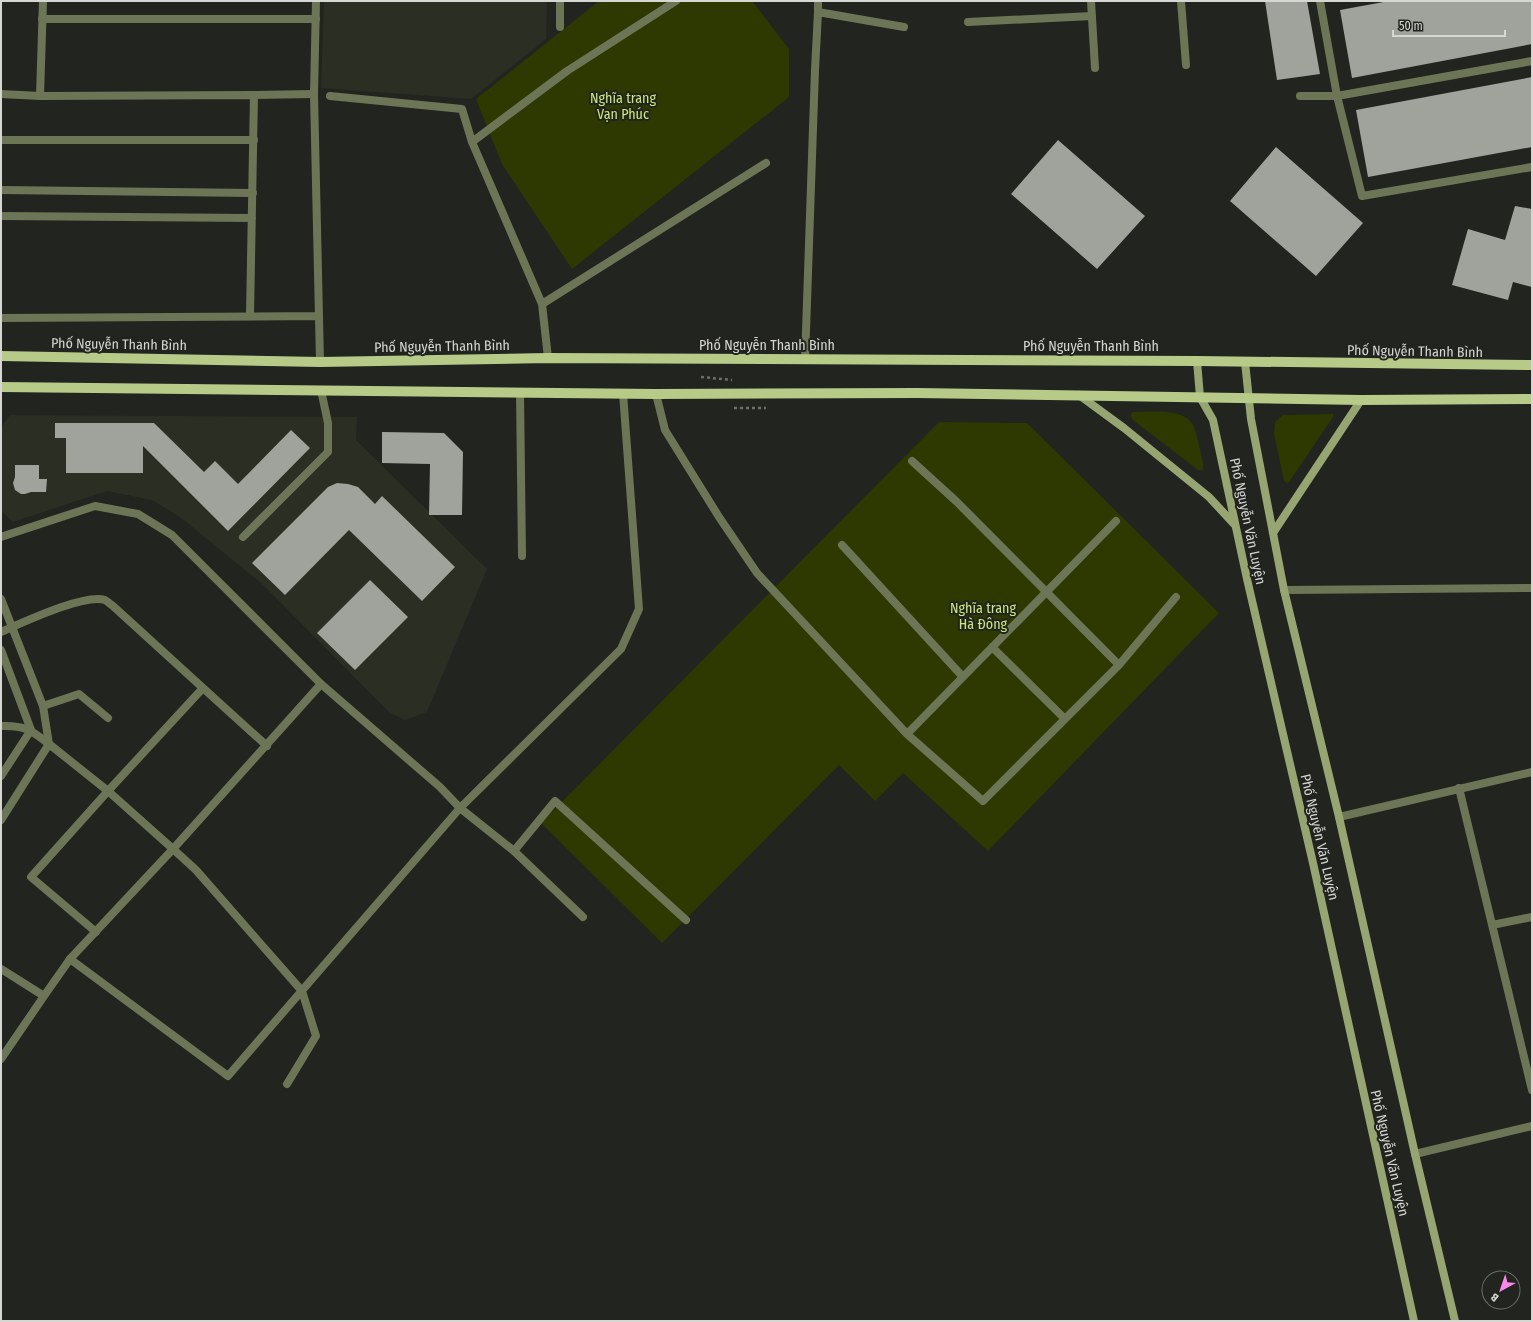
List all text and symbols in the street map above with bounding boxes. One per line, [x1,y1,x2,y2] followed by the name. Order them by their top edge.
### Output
[1393,12,1505,38] scale bar
[1399,19,1423,33] text: 50 m
[590,90,656,123] park label: Nghĩa trang Vạn Phúc
[51,334,187,354] street label: Phố Nguyễn Thanh Bình
[374,336,510,356] street label: Phố Nguyễn Thanh Bình
[699,336,835,354] street label: Phố Nguyễn Thanh Bình
[1023,337,1159,355] street label: Phố Nguyễn Thanh Bình
[1347,341,1483,361] street label: Phố Nguyễn Thanh Bình
[1226,456,1270,586] street label: Phố Nguyễn Văn Luyện
[950,600,1016,633] park label: Nghĩa trang Hà Đông
[1297,772,1343,902] street label: Phố Nguyễn Văn Luyện
[1367,1088,1413,1218] street label: Phố Nguyễn Văn Luyện
[1481,1270,1521,1310] north arrow
[1488,1290,1501,1304] text: B

